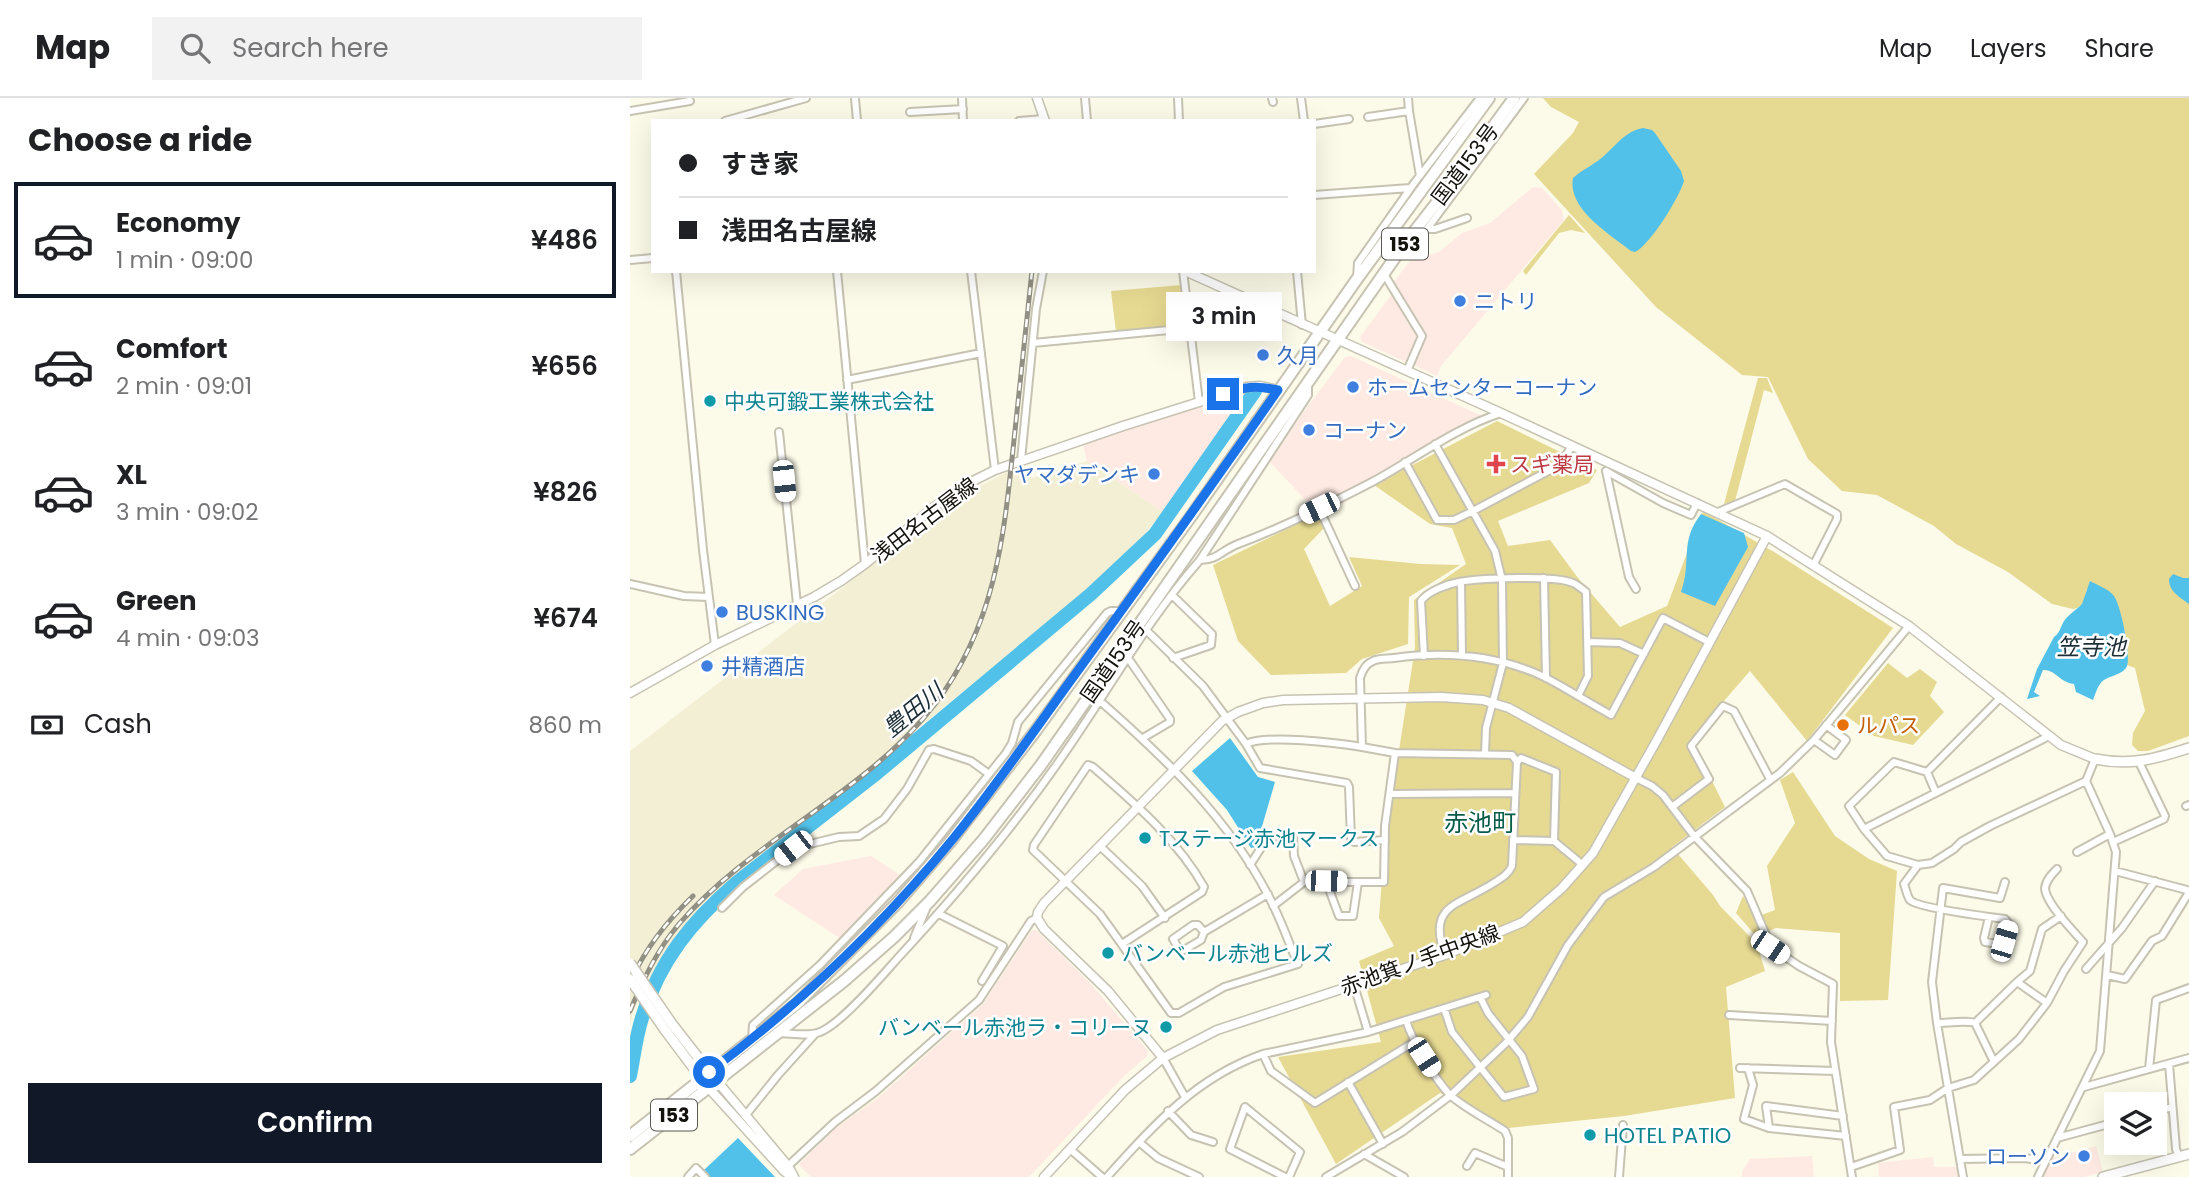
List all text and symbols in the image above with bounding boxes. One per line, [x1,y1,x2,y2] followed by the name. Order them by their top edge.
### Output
[152,17,642,80] search box
[35,24,110,71] text: Map
[176,29,214,67] icon: search
[232,30,389,66] text: Search here
[1879,32,1932,65] text: Map
[1970,32,2046,65] text: Layers
[2084,32,2154,65] text: Share
[28,117,252,162] text: Choose a ride
[1425,117,1505,211] street label: 国道153号
[721,146,799,182] text: すき家
[116,205,240,241] text: Economy
[32,209,95,272] icon: car
[721,213,877,249] text: 浅田名古屋線
[531,222,598,258] text: ¥486
[1382,228,1428,260] road number: 153
[116,244,253,276] text: 1 min · 09:00
[1474,287,1537,316] place label: ニトリ
[1165,292,1281,342] callout: 3 min
[1452,293,1468,309] marker: ニトリ
[1192,300,1256,332] text: 3 min
[116,331,228,367] text: Comfort
[32,335,95,398] icon: car
[1277,341,1319,370] place label: 久月
[1255,347,1271,363] marker: 久月
[531,348,598,384] text: ¥656
[116,370,252,402] text: 2 min · 09:01
[1367,373,1597,402] place label: ホームセンターコーナン
[1207,378,1239,410] route end
[1345,379,1361,395] marker: ホームセンターコーナン
[724,387,934,416] place label: 中央可鍛工業株式会社
[702,393,718,409] marker: 中央可鍛工業株式会社
[1323,416,1407,445] place label: コーナン
[1301,422,1317,438] marker: コーナン
[1510,450,1594,479] place label: スギ薬局
[1488,456,1504,472] marker: スギ薬局
[116,457,147,493] text: XL
[772,459,797,503] car
[1014,460,1140,489] place label: ヤマダデンキ
[32,461,95,524] icon: car
[1146,466,1162,482] marker: ヤマダデンキ
[865,471,983,569] street label: 浅田名古屋線
[533,474,598,510] text: ¥826
[1296,489,1343,527] car
[116,496,258,528] text: 3 min · 09:02
[116,583,197,619] text: Green
[32,587,95,650] icon: car
[736,598,824,627] place label: BUSKING
[533,600,598,636] text: ¥674
[714,604,730,620] marker: BUSKING
[1074,614,1152,708] street label: 国道153号
[116,622,260,654] text: 4 min · 09:03
[2057,631,2128,663] water label: 笠寺池
[721,652,805,681] place label: 井精酒店
[699,658,715,674] marker: 井精酒店
[876,674,952,744] water label: 豊田川
[28,706,66,744] icon: cash
[84,706,152,742] text: Cash
[529,709,602,741] text: 860 m
[1857,711,1920,740] place label: ルパス
[1835,717,1851,733] marker: ルパス
[1444,806,1516,839] district label: 赤池町
[1159,824,1379,853] place label: Tステージ赤池マークス
[770,827,817,869] car
[1137,830,1153,846] marker: Tステージ赤池マークス
[1305,870,1348,892] car
[1336,918,1504,1002] street label: 赤池箕ノ手中央線
[1989,918,2020,964] car
[1747,927,1794,967] car
[1122,939,1333,968] place label: バンベール赤池ヒルズ
[1100,945,1116,961] marker: バンベール赤池ヒルズ
[878,1013,1152,1042] place label: バンベール赤池ラ・コリーヌ
[1158,1019,1174,1035] marker: バンベール赤池ラ・コリーヌ
[1404,1034,1445,1080] car
[693,1056,725,1088] route start
[28,1083,602,1163] button: Confirm
[2104,1092,2167,1155] map controls
[2104,1092,2167,1155] button: layers
[651,1099,697,1130] road number: 153
[1604,1121,1731,1150] place label: HOTEL PATIO
[1582,1127,1598,1143] marker: HOTEL PATIO
[1986,1142,2070,1171] place label: ローソン
[2076,1148,2092,1164] marker: ローソン

